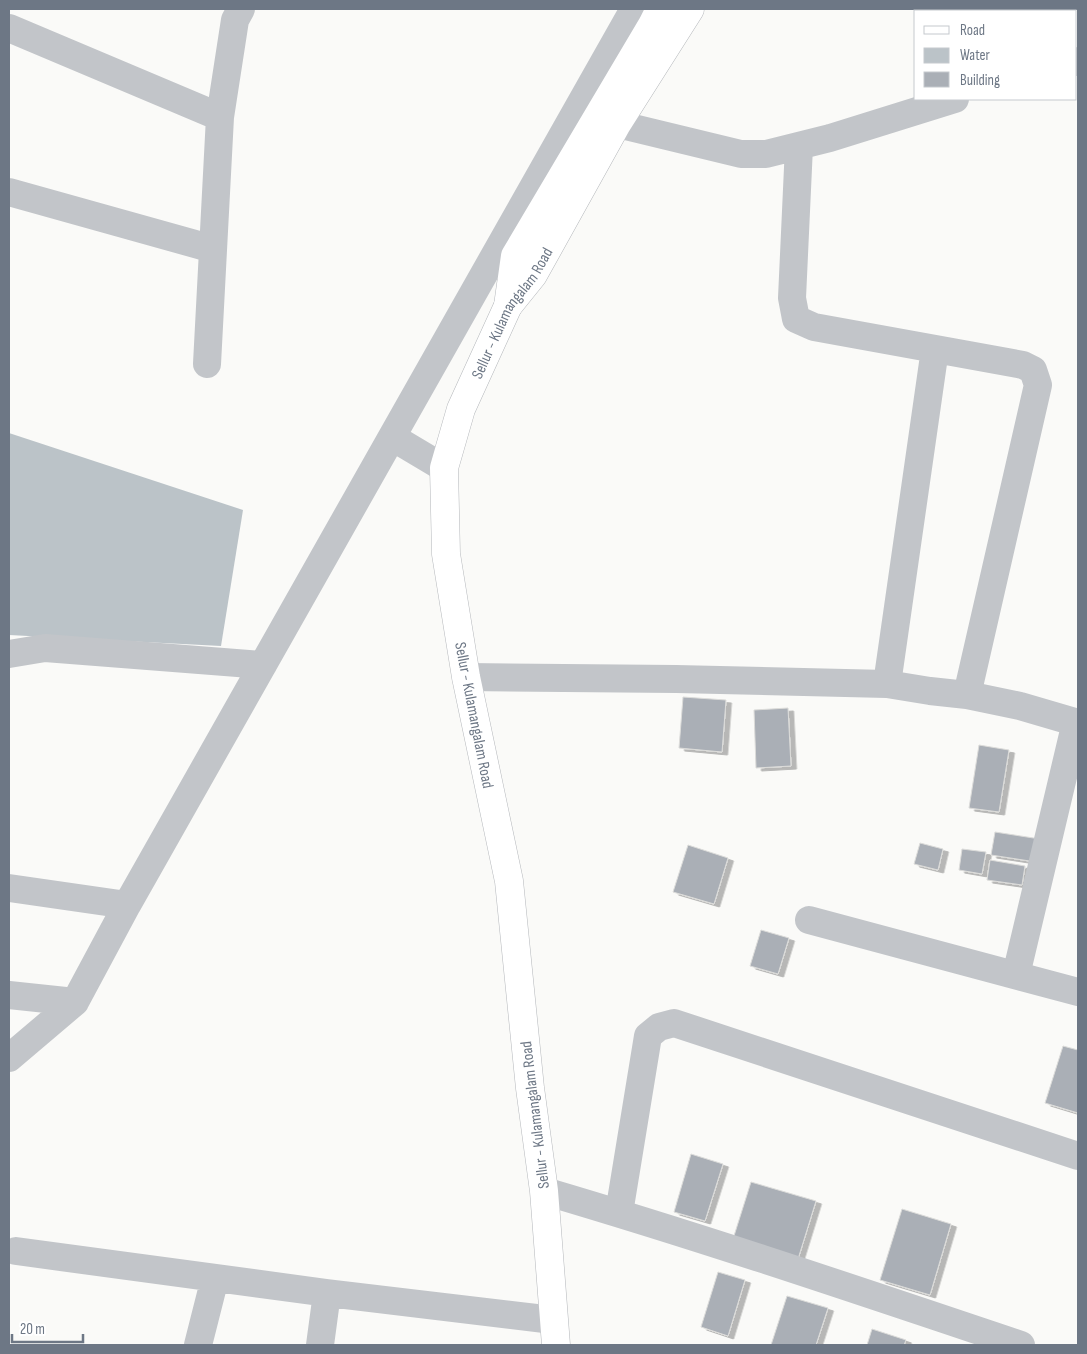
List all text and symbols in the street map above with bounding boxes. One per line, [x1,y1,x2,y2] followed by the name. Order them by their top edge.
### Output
[914,10,1077,100] legend
[960,21,985,40] text: Road
[960,46,991,65] text: Water
[960,71,1000,90] text: Building
[468,245,557,382] street label: Sellur - Kulamangalam Road
[450,641,497,790] street label: Sellur - Kulamangalam Road
[517,1040,554,1190] street label: Sellur - Kulamangalam Road
[12,1312,84,1344] scale bar
[20,1320,45,1339] text: 20 m

